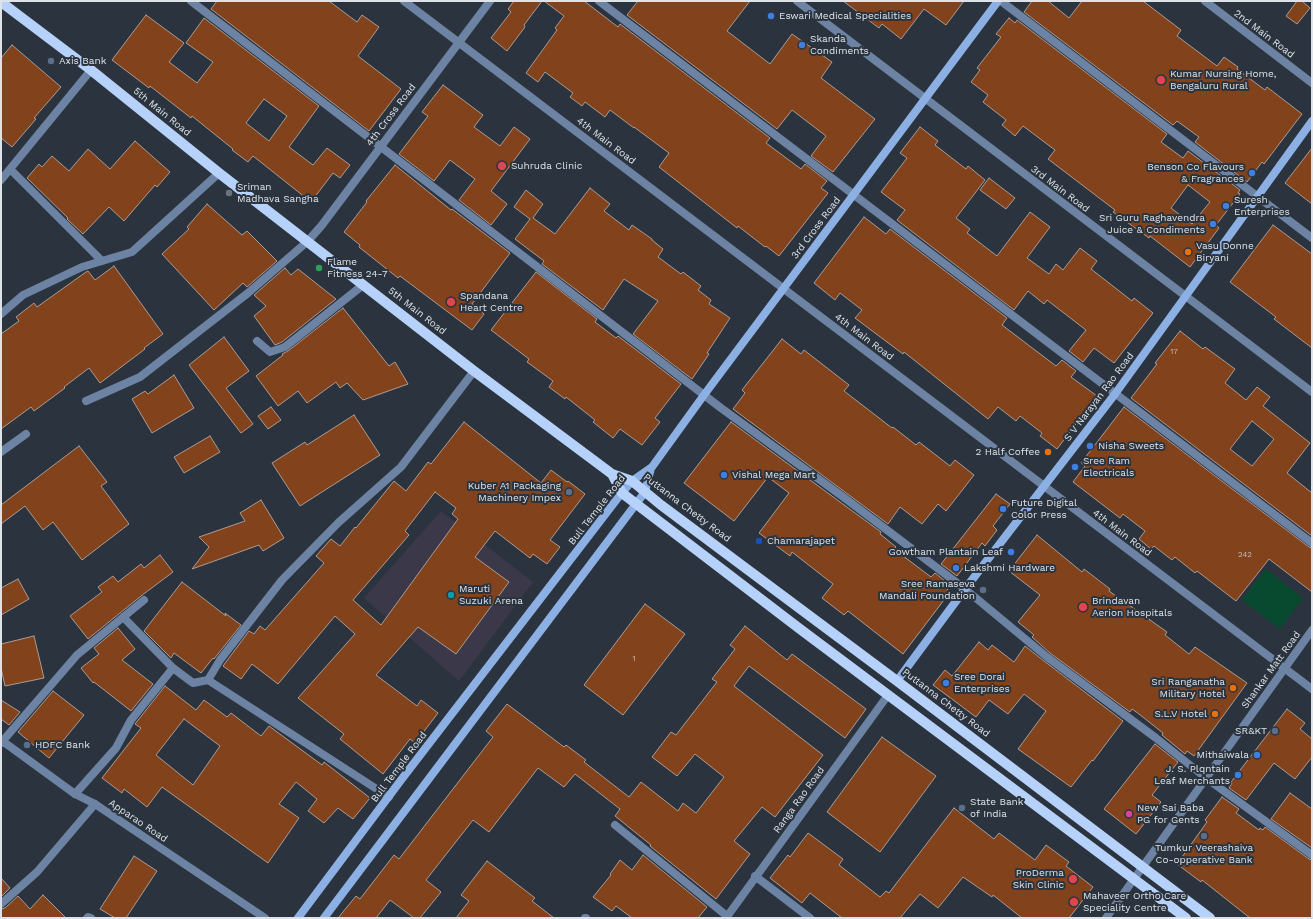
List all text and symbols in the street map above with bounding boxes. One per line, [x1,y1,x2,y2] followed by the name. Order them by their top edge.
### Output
[1231,7,1297,61] street label: 2nd Main Road
[779,10,911,22] place label: Eswari Medical Specialities
[766,11,776,21] marker: Eswari Medical Specialities
[810,33,869,56] place label: Skanda Condiments
[797,40,807,50] marker: Skanda Condiments
[59,55,106,67] place label: Axis Bank
[46,56,56,66] marker: Axis Bank
[1170,68,1277,92] place label: Kumar Nursing Home, Bengaluru Rural
[1155,74,1167,86] marker: Kumar Nursing Home, Bengaluru Rural
[364,81,418,149] street label: 4th Cross Road
[131,85,193,139] street label: 5th Main Road
[574,115,638,167] street label: 4th Main Road
[496,160,508,172] marker: Suhruda Clinic
[511,160,582,172] place label: Suhruda Clinic
[1147,161,1244,184] place label: Benson Co Flavours & Fragrances
[1028,163,1092,215] street label: 3rd Main Road
[1247,168,1257,178] marker: Benson Co Flavours & Fragrances
[237,181,319,204] place label: Sriman Madhava Sangha
[224,188,234,198] marker: Sriman Madhava Sangha
[1234,194,1290,218] place label: Suresh Enterprises
[789,195,843,261] street label: 3rd Cross Road
[1221,201,1231,211] marker: Suresh Enterprises
[1099,212,1205,236] place label: Sri Guru Raghavendra Juice & Condiments
[1208,219,1218,229] marker: Sri Guru Raghavendra Juice & Condiments
[1196,240,1254,264] place label: Vasu Donne Biryani
[1183,247,1193,257] marker: Vasu Donne Biryani
[327,256,388,280] place label: Flame Fitness 24-7
[314,263,324,273] marker: Flame Fitness 24-7
[386,285,448,337] street label: 5th Main Road
[460,290,523,314] place label: Spandana Heart Centre
[445,296,457,308] marker: Spandana Heart Centre
[832,311,896,363] street label: 4th Main Road
[1170,347,1178,357] house number: 17
[1062,350,1136,444] street label: S V Narayan Rao Road
[1098,440,1164,452] place label: Nisha Sweets
[1085,441,1095,451] marker: Nisha Sweets
[975,446,1040,458] place label: 2 Half Coffee
[1043,447,1053,457] marker: 2 Half Coffee
[1083,455,1134,478] place label: Sree Ram Electricals
[1070,462,1080,472] marker: Sree Ram Electricals
[732,469,815,481] place label: Vishal Mega Mart
[719,470,729,480] marker: Vishal Mega Mart
[641,471,733,545] street label: Puttanna Chetty Road
[566,473,628,547] street label: Bull Temple Road
[468,480,561,504] place label: Kuber A1 Packaging Machinery Impex
[564,487,574,497] marker: Kuber A1 Packaging Machinery Impex
[1011,497,1077,520] place label: Future Digital Color Press
[998,504,1008,514] marker: Future Digital Color Press
[1090,507,1154,559] street label: 4th Main Road
[767,535,835,547] place label: Chamarajapet
[754,536,764,546] marker: Chamarajapet
[888,546,1003,558] place label: Gowtham Plantain Leaf
[1006,547,1016,557] marker: Gowtham Plantain Leaf
[1238,550,1252,560] house number: 242
[964,562,1055,574] place label: Lakshmi Hardware
[951,563,961,573] marker: Lakshmi Hardware
[879,578,975,602] place label: Sree Ramaseva Mandali Foundation
[459,583,523,606] place label: Maruti Suzuki Arena
[978,585,988,595] marker: Sree Ramaseva Mandali Foundation
[446,590,456,600] marker: Maruti Suzuki Arena
[1092,595,1172,618] place label: Brindavan Aerion Hospitals
[1077,601,1089,613] marker: Brindavan Aerion Hospitals
[1239,629,1303,711] street label: Shankar Matt Road
[632,654,636,664] house number: 1
[900,666,992,740] street label: Puttanna Chetty Road
[954,671,1010,694] place label: Sree Dorai Enterprises
[1151,676,1225,700] place label: Sri Ranganatha Military Hotel
[941,678,951,688] marker: Sree Dorai Enterprises
[1228,683,1238,693] marker: Sri Ranganatha Military Hotel
[1154,708,1207,720] place label: S.L.V Hotel
[1210,709,1220,719] marker: S.L.V Hotel
[1235,725,1267,737] place label: SR&KT
[1270,726,1280,736] marker: SR&KT
[369,729,429,805] street label: Bull Temple Road
[35,739,90,751] place label: HDFC Bank
[22,740,32,750] marker: HDFC Bank
[1196,749,1249,761] place label: Mithaiwala
[1252,750,1262,760] marker: Mithaiwala
[1154,763,1230,786] place label: J. S. Plqntain Leaf Merchants
[771,765,827,835] street label: Ranga Rao Road
[1233,770,1243,780] marker: J. S. Plqntain Leaf Merchants
[970,796,1023,820] place label: State Bank of India
[106,797,170,845] street label: Apparao Road
[1137,802,1204,826] place label: New Sai Baba PG for Gents
[957,803,967,813] marker: State Bank of India
[1124,809,1134,819] marker: New Sai Baba PG for Gents
[1199,831,1209,841] marker: Tumkur Veerashaiva Co-opperative Bank
[1155,842,1253,866] place label: Tumkur Veerashaiva Co-opperative Bank
[1013,867,1064,890] place label: ProDerma Skin Clinic
[1067,873,1079,885] marker: ProDerma Skin Clinic
[1083,890,1186,914] place label: Mahaveer Ortho Care Speciality Centre
[1068,896,1080,908] marker: Mahaveer Ortho Care Speciality Centre

